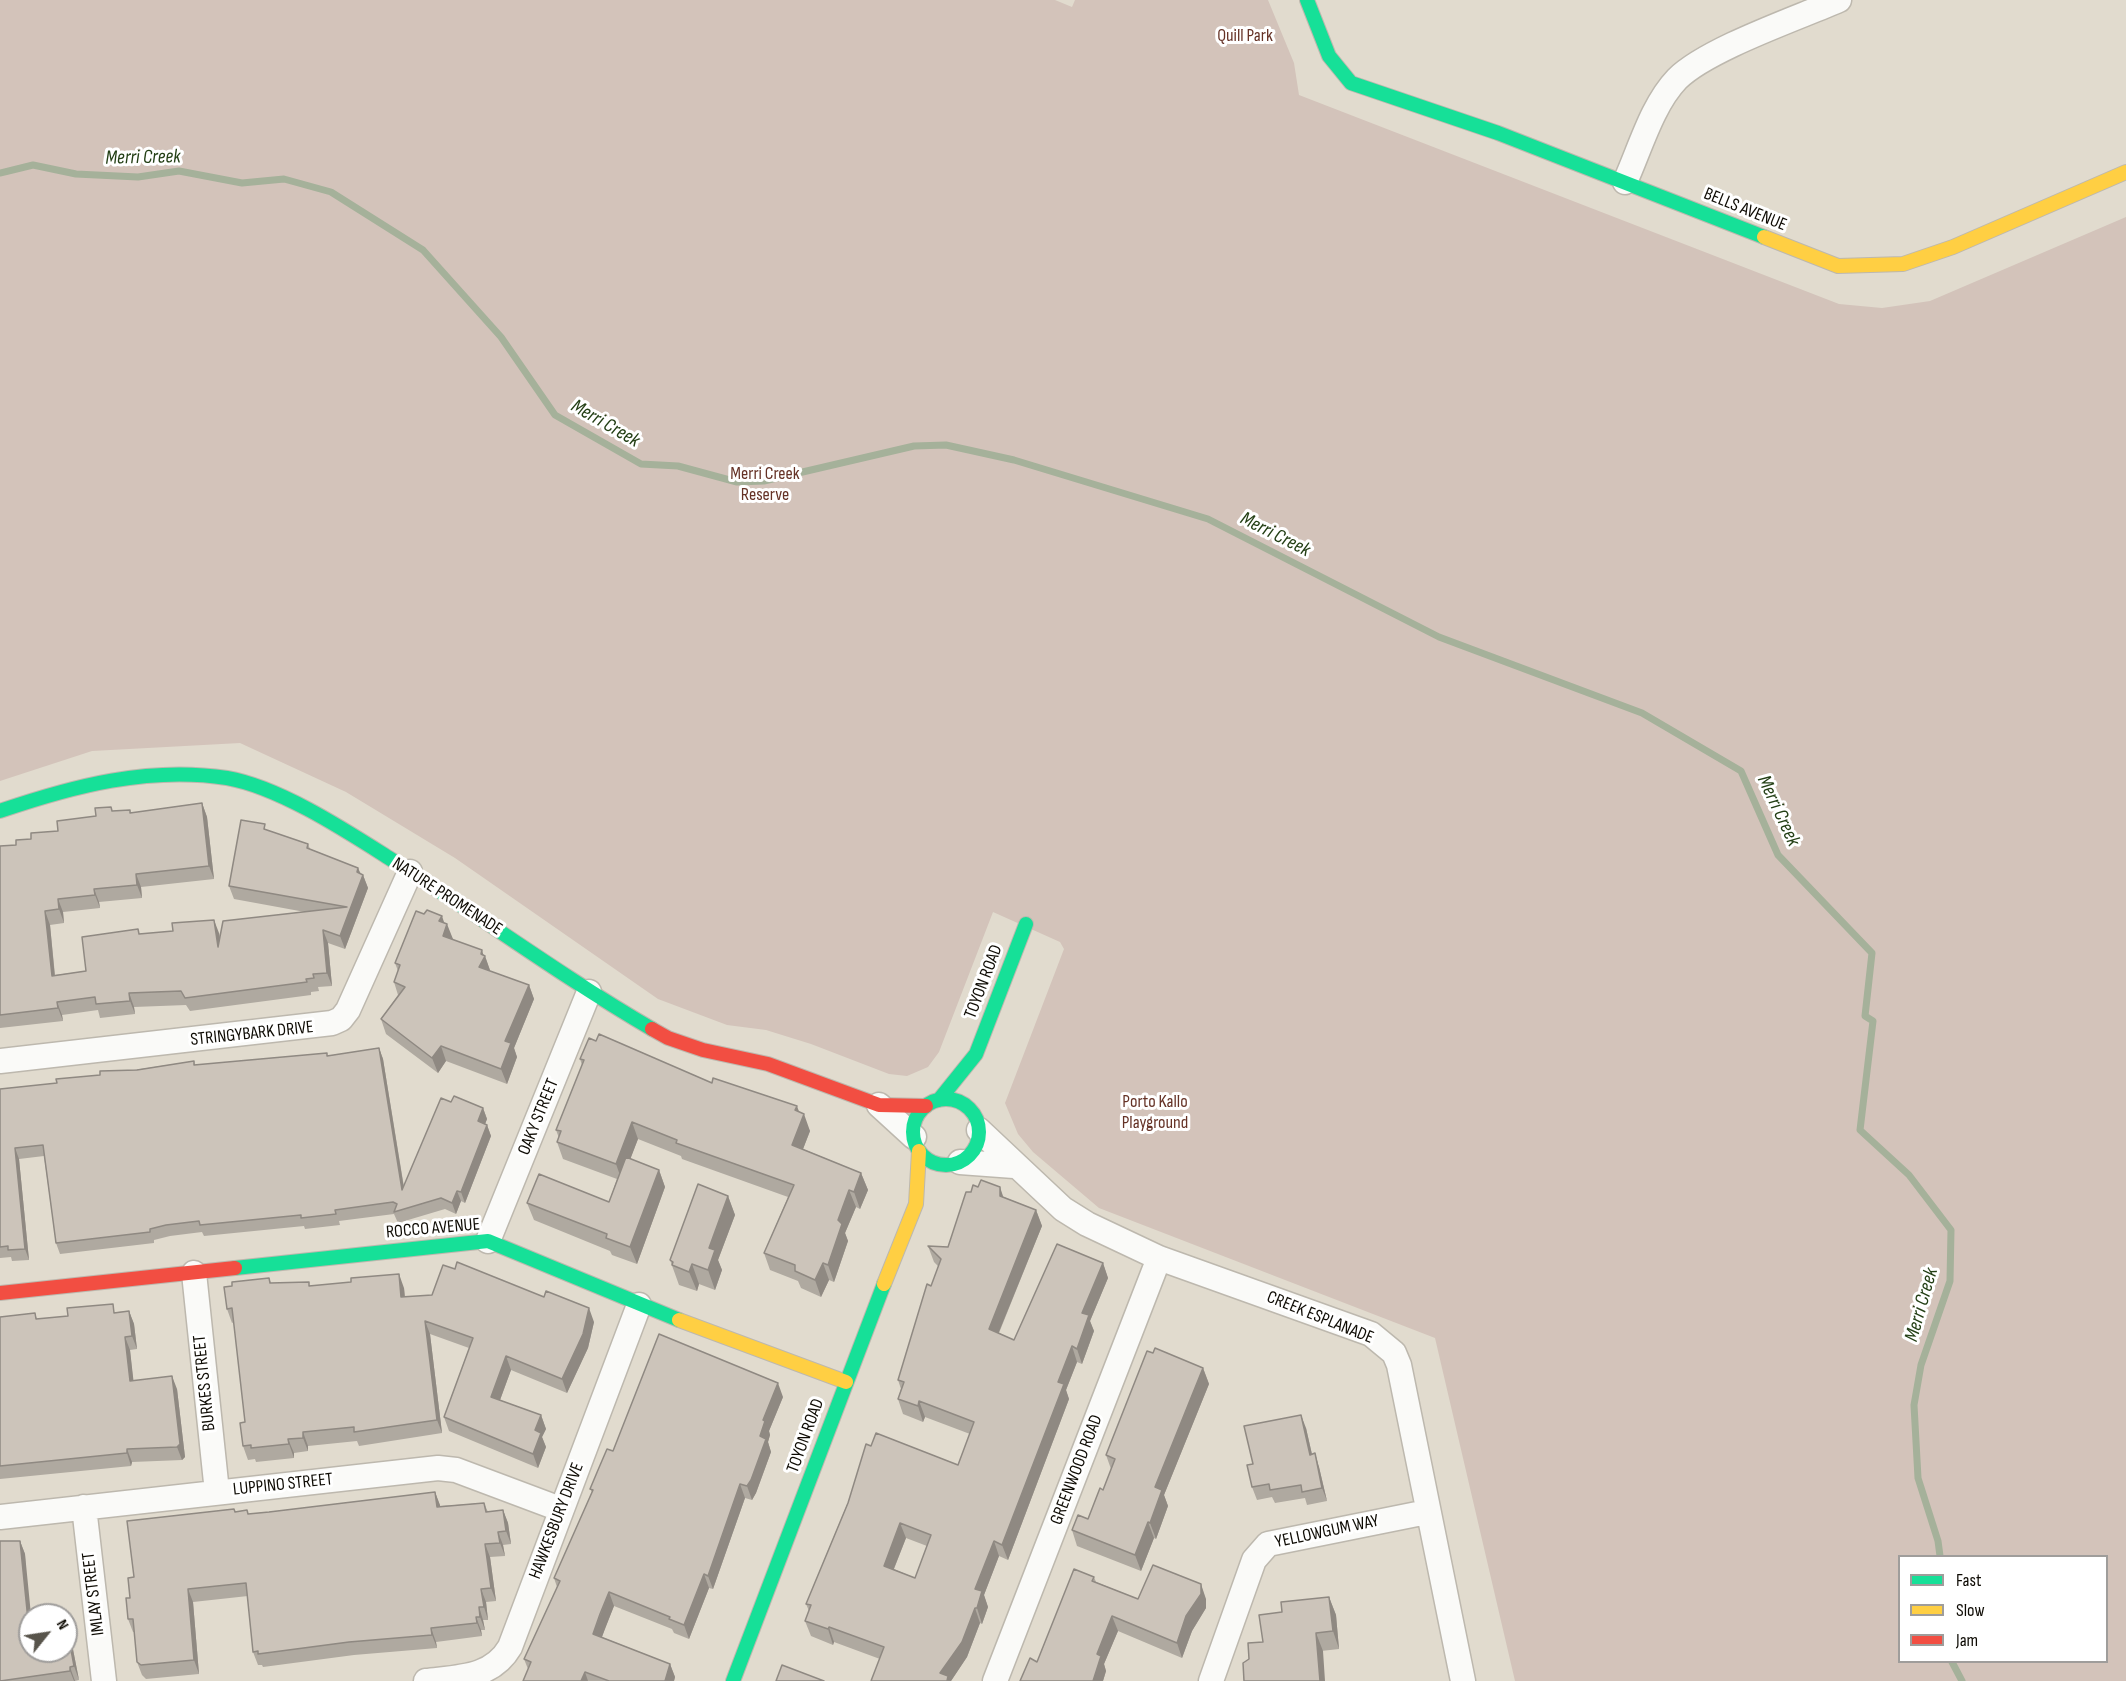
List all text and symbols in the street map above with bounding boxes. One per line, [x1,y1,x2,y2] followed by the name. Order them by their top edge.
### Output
[1217,25,1273,47] park label: Quill Park
[105,145,181,171] water label: Merri Creek
[1700,184,1790,236] street label: BELLS AVENUE
[566,395,644,453] water label: Merri Creek
[730,463,800,506] park label: Merri Creek Reserve
[1236,507,1314,563] water label: Merri Creek
[1751,772,1805,850] water label: Merri Creek
[388,853,506,941] street label: NATURE PROMENADE
[960,942,1008,1022] street label: TOYON ROAD
[189,1017,315,1051] street label: STRINGYBARK DRIVE
[514,1076,564,1158] street label: OAKY STREET
[1122,1091,1188,1134] park label: Porto Kallo Playground
[385,1214,481,1244] street label: ROCCO AVENUE
[1900,1266,1944,1344] water label: Merri Creek
[1263,1287,1377,1349] street label: CREEK ESPLANADE
[189,1334,221,1432] street label: BURKES STREET
[783,1396,829,1476] street label: TOYON ROAD
[1046,1412,1108,1528] street label: GREENWOOD ROAD
[525,1460,589,1582] street label: HAWKESBURY DRIVE
[232,1469,334,1501] street label: LUPPINO STREET
[1273,1510,1381,1554] street label: YELLOWGUM WAY
[78,1551,110,1637] street label: IMLAY STREET
[1898,1555,2108,1663] legend
[1956,1570,1981,1591] text: Fast
[1956,1600,1985,1621] text: Slow
[18,1603,78,1663] north arrow
[52,1616,73,1633] text: N
[1956,1630,1978,1651] text: Jam

